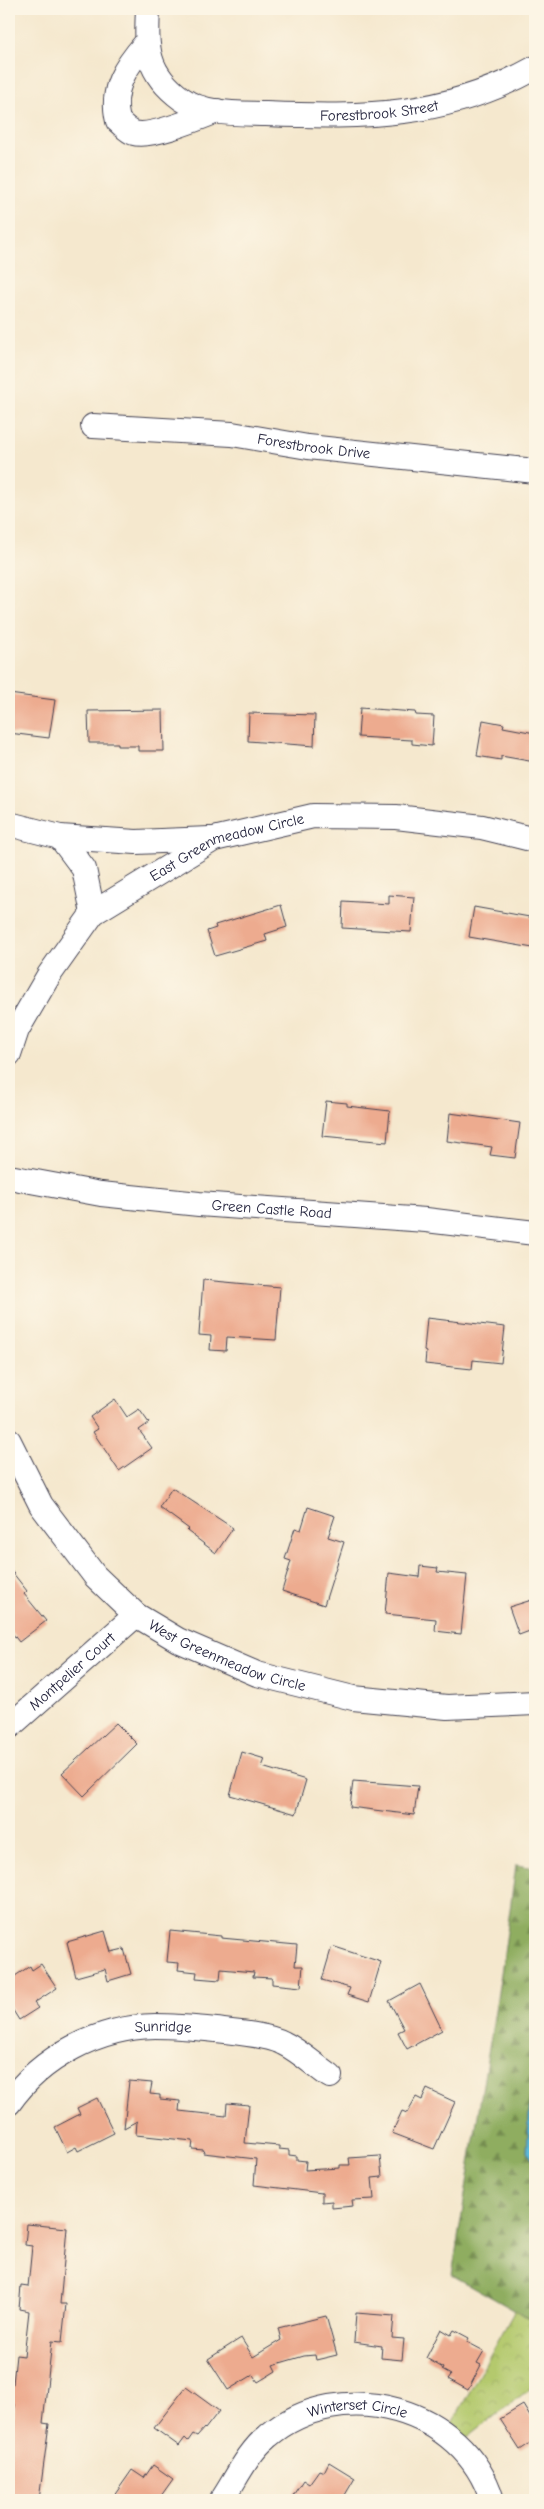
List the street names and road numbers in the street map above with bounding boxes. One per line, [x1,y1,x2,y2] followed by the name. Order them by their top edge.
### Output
[320,96,441,124] street label: Forestbrook Street
[256,430,372,463] street label: Forestbrook Drive
[146,809,306,885] street label: East Greenmeadow Circle
[211,1196,332,1222] street label: Green Castle Road
[146,1616,308,1695] street label: West Greenmeadow Circle
[25,1628,119,1714] street label: Montpelier Court
[134,2017,193,2037] street label: Sunridge
[305,2396,410,2422] street label: Winterset Circle

